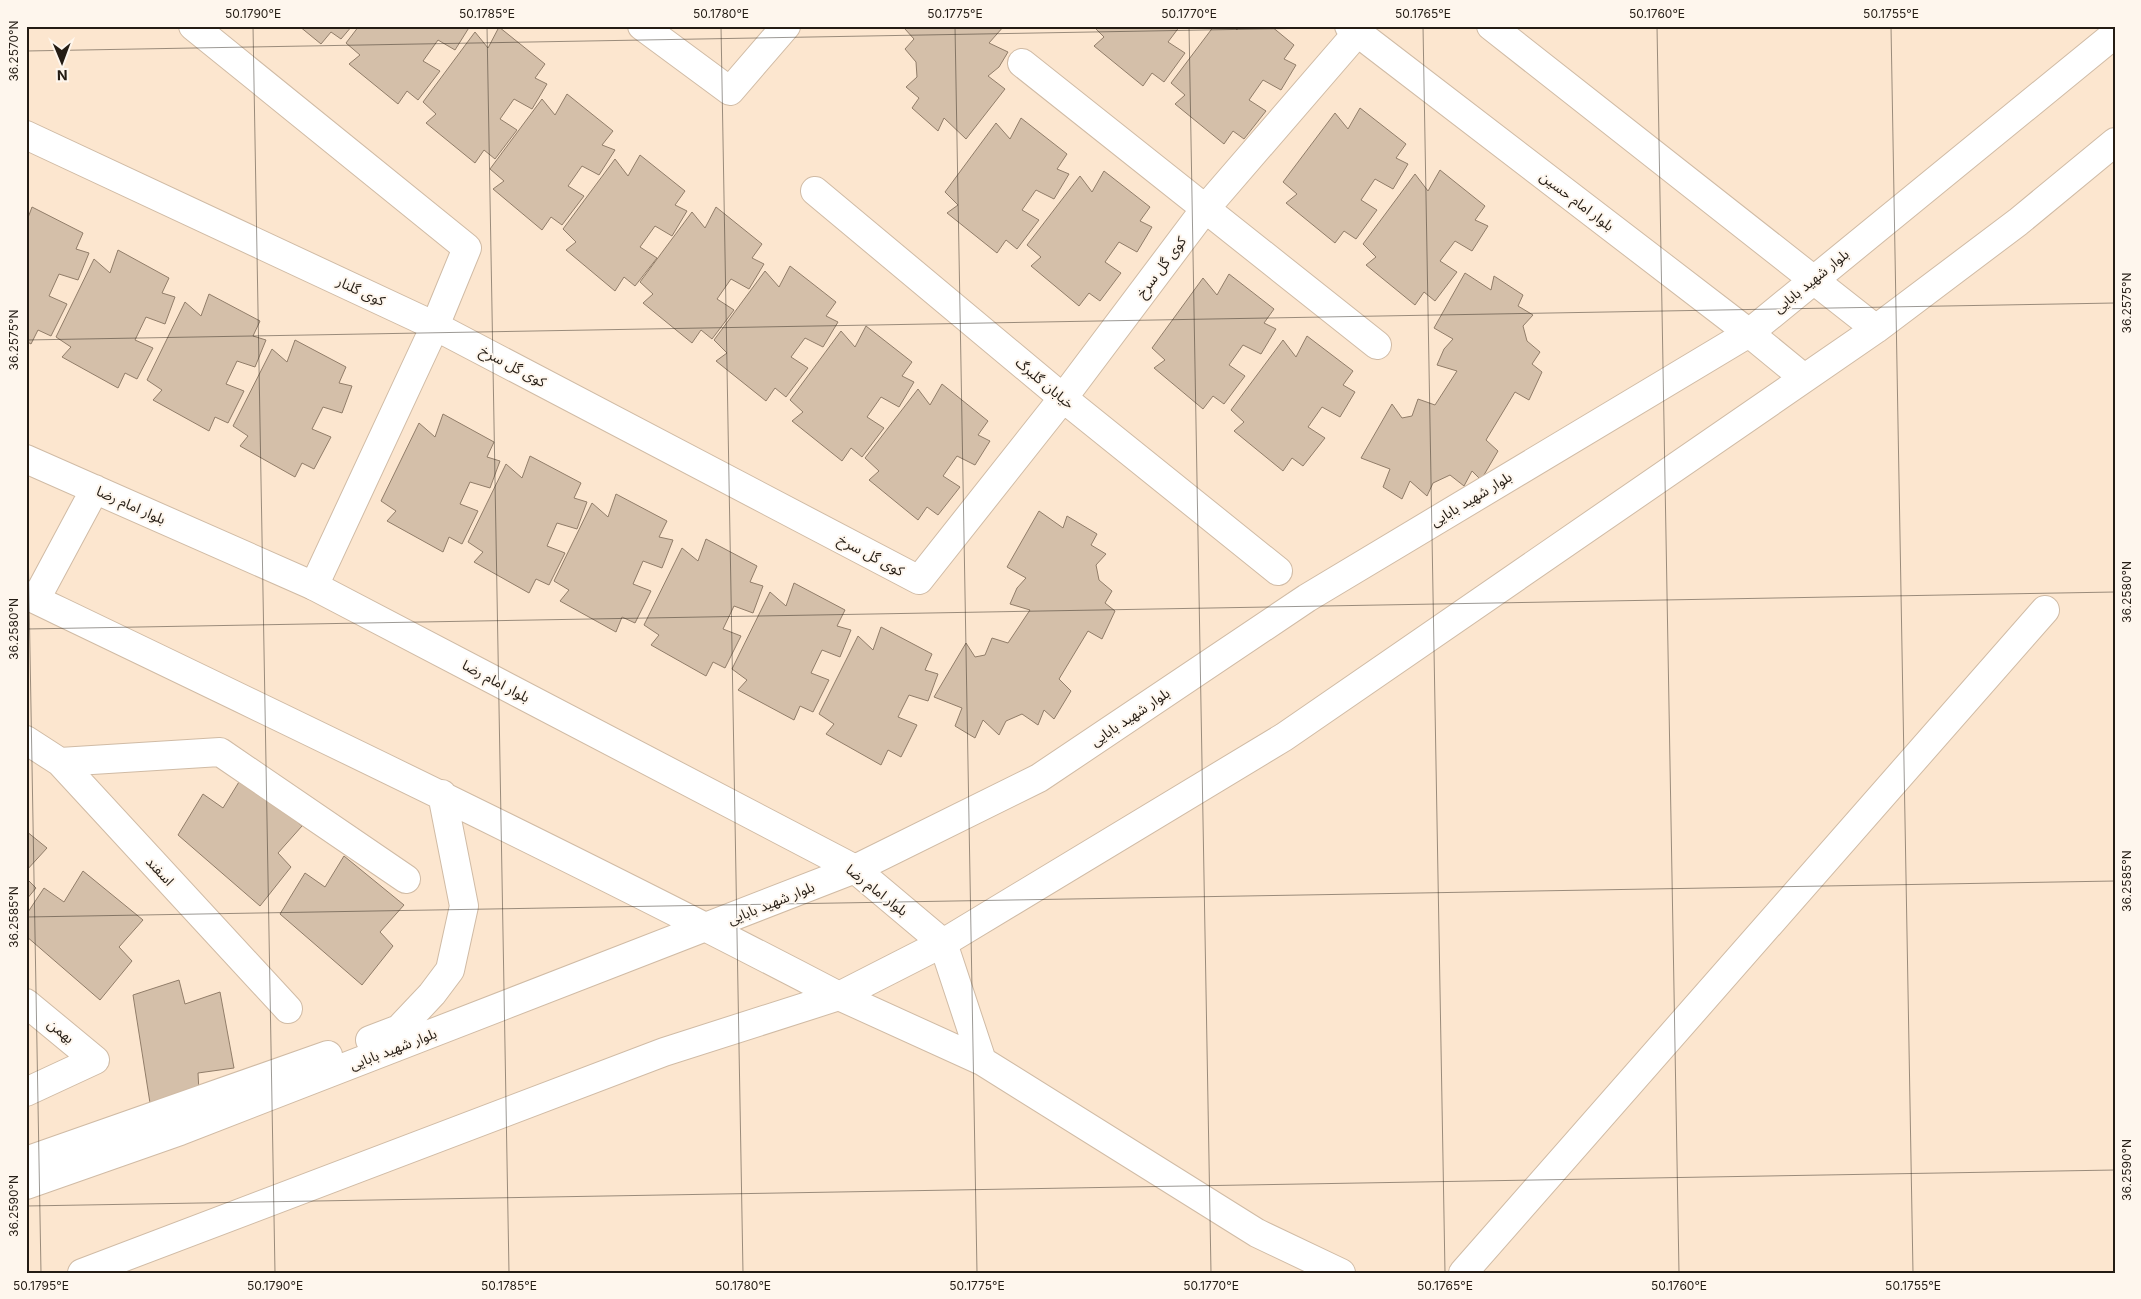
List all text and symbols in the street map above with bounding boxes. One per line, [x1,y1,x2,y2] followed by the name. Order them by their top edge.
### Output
[225,6,281,21] text: 50.1790°E
[459,6,515,21] text: 50.1785°E
[693,6,749,21] text: 50.1780°E
[927,6,983,21] text: 50.1775°E
[1161,6,1217,21] text: 50.1770°E
[1395,6,1451,21] text: 50.1765°E
[1629,6,1685,21] text: 50.1760°E
[1863,6,1919,21] text: 50.1755°E
[6,20,21,82] text: 36.2570°N
[38,38,88,88] north arrow
[57,67,68,84] text: N
[1535,167,1618,236] street label: بلوار امام حسین
[1132,233,1192,303] street label: کوی گل سرخ
[1770,245,1853,317] street label: بلوار شهید بابایی
[333,272,388,310] street label: کوی گلنار
[2119,273,2134,334] text: 36.2575°N
[6,310,21,371] text: 36.2575°N
[476,341,549,393] street label: کوی گل سرخ
[1012,353,1078,413] street label: خیابان گلبرگ
[1427,468,1515,530] street label: بلوار شهید بابایی
[93,482,169,530] street label: بلوار امام رضا
[834,530,907,582] street label: کوی گل سرخ
[2119,561,2134,623] text: 36.2580°N
[6,598,21,660] text: 36.2580°N
[458,656,533,708] street label: بلوار امام رضا
[1087,684,1173,750] street label: بلوار شهید بابایی
[2119,850,2134,912] text: 36.2585°N
[143,853,178,889] street label: اسفند
[841,860,912,922] street label: بلوار امام رضا
[725,877,817,929] street label: بلوار شهید بابایی
[6,886,21,948] text: 36.2585°N
[44,1015,78,1047] street label: بهمن
[347,1024,439,1074] street label: بلوار شهید بابایی
[2119,1139,2134,1201] text: 36.2590°N
[6,1175,21,1237] text: 36.2590°N
[13,1278,69,1293] text: 50.1795°E
[247,1278,303,1293] text: 50.1790°E
[481,1278,537,1293] text: 50.1785°E
[715,1278,771,1293] text: 50.1780°E
[949,1278,1005,1293] text: 50.1775°E
[1183,1278,1239,1293] text: 50.1770°E
[1417,1278,1473,1293] text: 50.1765°E
[1651,1278,1707,1293] text: 50.1760°E
[1885,1278,1941,1293] text: 50.1755°E

